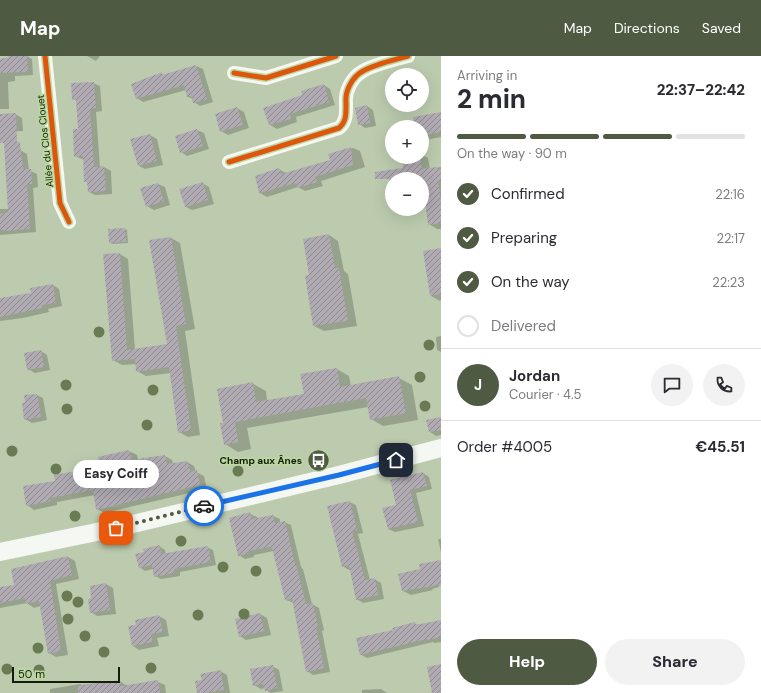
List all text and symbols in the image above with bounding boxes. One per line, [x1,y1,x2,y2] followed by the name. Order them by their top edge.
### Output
[20,16,60,41] text: Map
[564,19,592,37] text: Map
[614,19,680,37] text: Directions
[702,19,741,37] text: Saved
[457,67,517,84] text: Arriving in
[385,68,429,216] map controls
[385,68,429,112] button: locate
[657,80,745,100] text: 22:37–22:42
[457,82,526,116] text: 2 min
[34,94,56,188] street label: Allée du Clos Clouet
[385,120,429,164] button: +
[457,145,567,162] text: On the way · 90 m
[385,172,429,216] button: −
[457,183,479,205] icon: check
[491,184,565,204] text: Confirmed
[715,186,745,203] text: 22:16
[457,227,479,249] icon: check
[491,228,557,248] text: Preparing
[716,230,745,247] text: 22:17
[457,271,479,293] icon: check
[491,272,570,292] text: On the way
[712,274,745,291] text: 22:23
[491,316,556,336] text: Delivered
[651,364,693,406] button: chat
[703,364,745,406] button: phone
[509,366,560,386] text: Jordan
[474,375,482,395] text: J
[509,386,582,403] text: Courier · 4.5
[457,437,552,457] text: Order #4005
[695,437,745,457] text: €45.51
[379,443,413,477] pin
[305,447,331,473] bus stop icon: Champ aux Ânes
[385,449,407,471] icon: home
[220,454,302,467] place label: Champ aux Ânes
[73,460,159,488] callout: Easy Coiff
[84,465,148,482] text: Easy Coiff
[184,486,224,526] courier
[193,495,215,517] icon: car
[99,511,133,545] pin
[105,517,127,539] icon: bag
[457,639,597,685] button: Help
[605,639,745,685] button: Share
[12,665,120,684] scale bar
[18,667,45,681] text: 50 m

